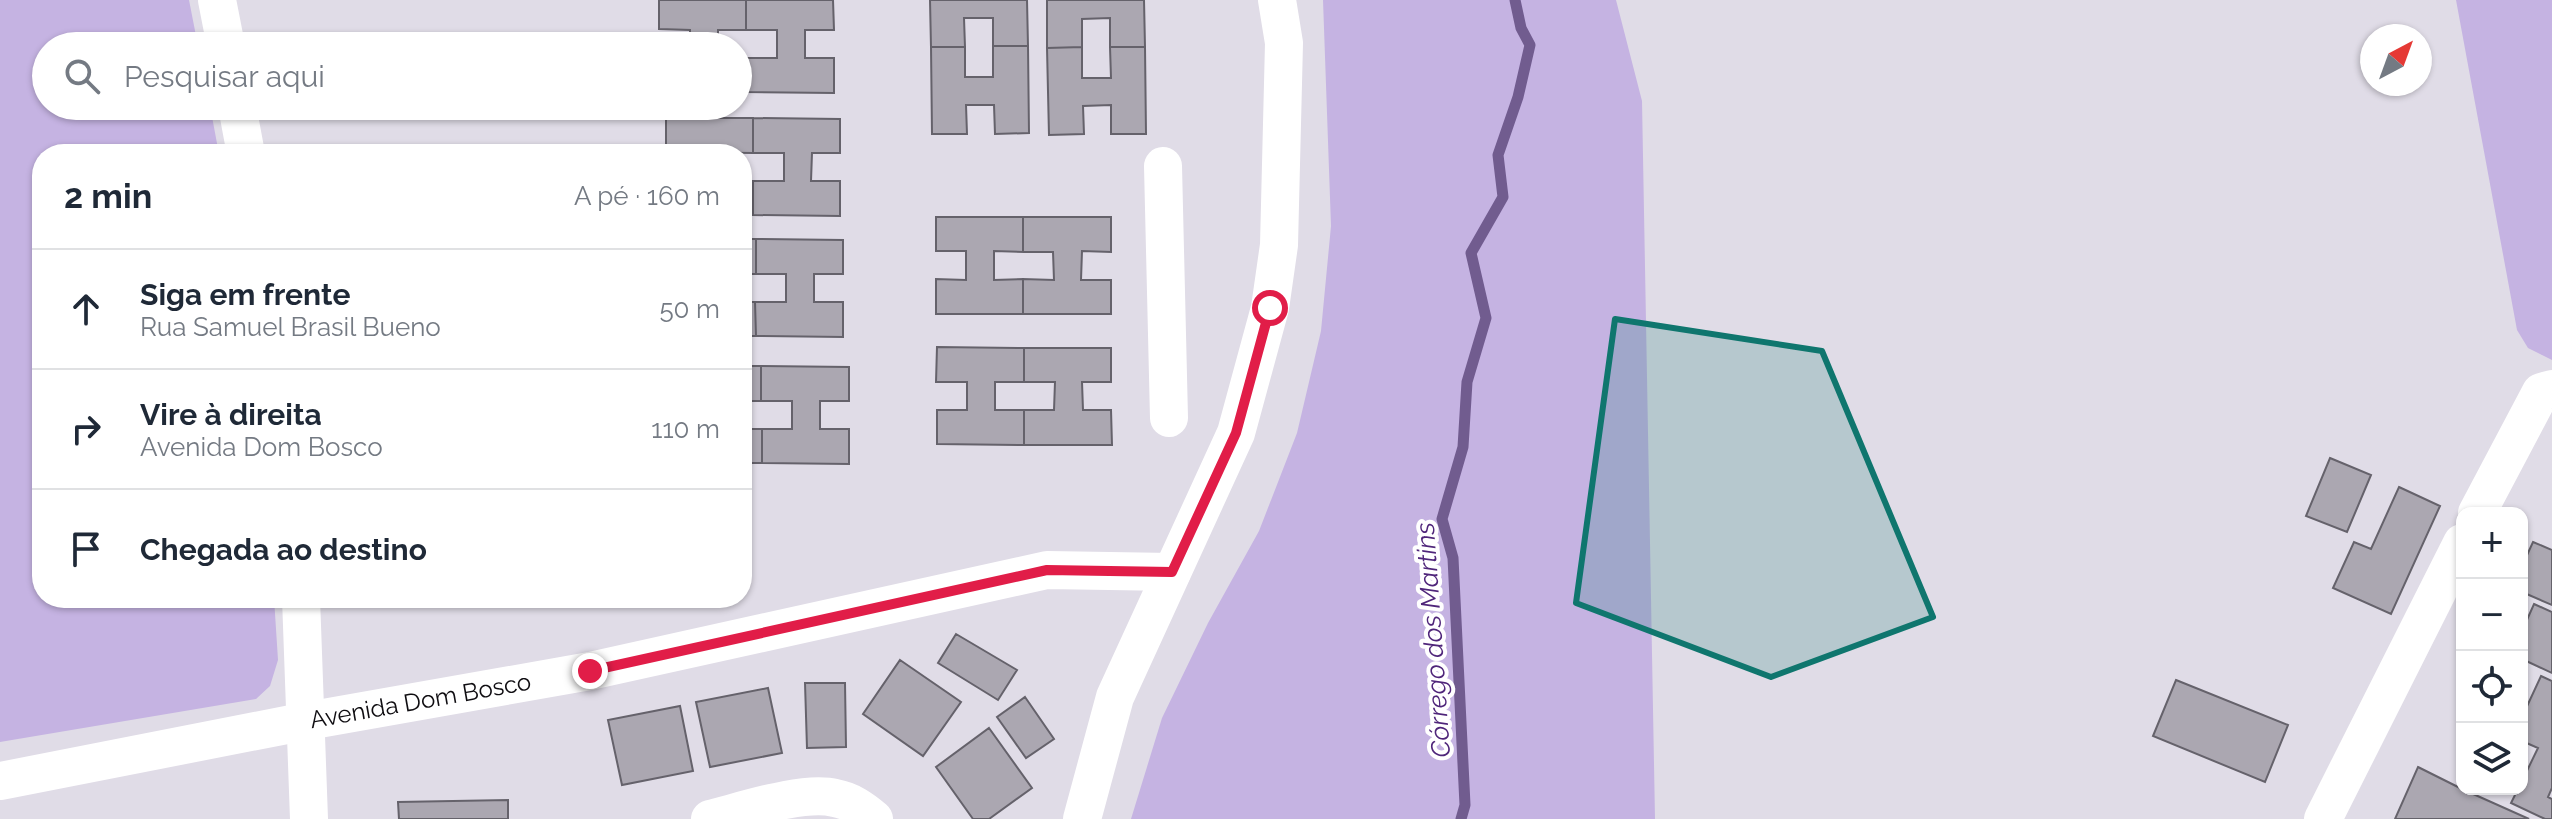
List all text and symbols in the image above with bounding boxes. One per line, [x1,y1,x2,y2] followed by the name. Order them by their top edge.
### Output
[2360,24,2432,96] north arrow
[32,32,752,120] search box
[60,54,104,98] icon: search
[124,59,325,94] text: Pesquisar aqui
[64,176,152,216] text: 2 min
[574,181,720,211] text: A pé · 160 m
[140,277,350,312] text: Siga em frente
[64,287,108,331] icon: ahead
[1252,290,1288,326] route start
[659,294,720,324] text: 50 m
[140,312,441,342] text: Rua Samuel Brasil Bueno
[140,397,322,432] text: Vire à direita
[64,407,108,451] icon: right
[651,414,720,444] text: 110 m
[140,432,383,462] text: Avenida Dom Bosco
[2456,507,2528,795] map controls
[2456,507,2528,579] button: +
[1410,521,1456,759] water label: Córrego dos Martins
[64,527,108,571] icon: arrive
[140,532,427,567] text: Chegada ao destino
[2456,579,2528,651] button: −
[2456,651,2528,723] button: locate
[572,653,608,689] route end
[307,667,533,734] street label: Avenida Dom Bosco
[2456,723,2528,795] button: layers

